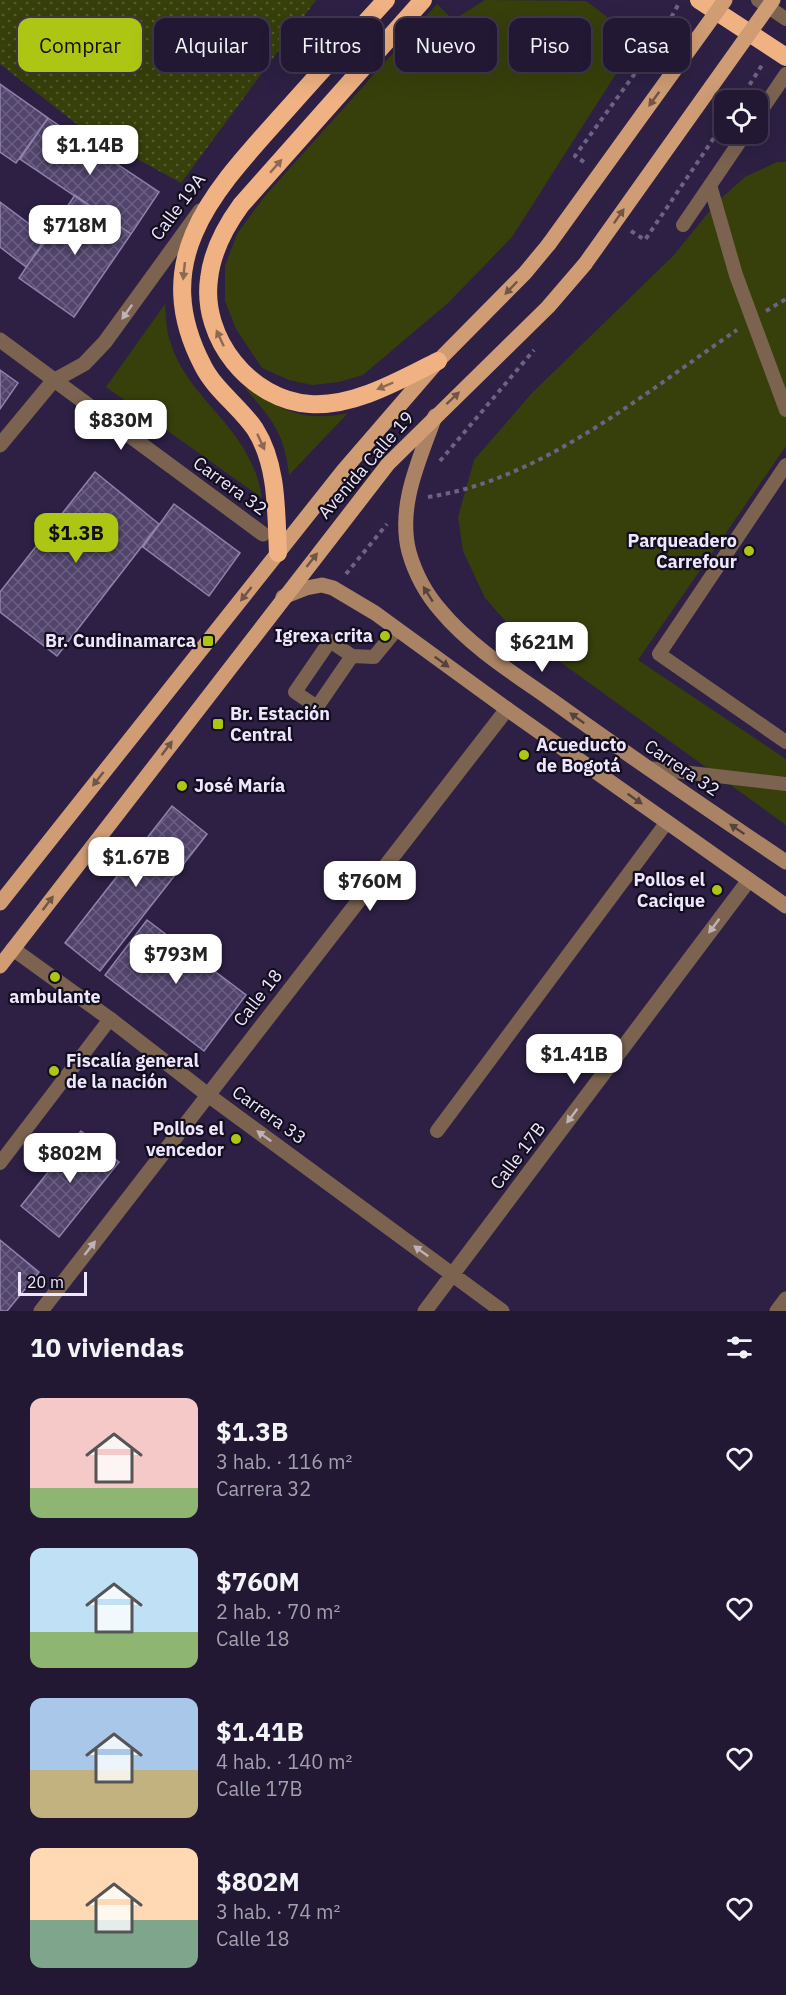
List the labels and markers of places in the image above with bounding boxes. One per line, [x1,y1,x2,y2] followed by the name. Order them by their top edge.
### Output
[41,125,139,176] pin: $1.14B
[33,205,117,256] pin: $718M
[79,400,163,451] pin: $830M
[34,513,118,564] pin: $1.3B
[628,529,737,573] place label: Parqueadero Carrefour
[742,544,756,558] marker: Parqueadero Carrefour
[500,622,584,673] pin: $621M
[275,624,373,647] place label: Igrexa crita
[45,629,196,652] place label: Br. Cundinamarca
[378,629,392,643] marker: Igrexa crita
[201,634,215,648] marker: Br. Cundinamarca
[230,702,330,746] place label: Br. Estación Central
[211,717,225,731] marker: Br. Estación Central
[536,733,626,777] place label: Acueducto de Bogotá
[517,748,531,762] marker: Acueducto de Bogotá
[194,774,285,797] place label: José María
[175,779,189,793] marker: José María
[87,837,185,888] pin: $1.67B
[328,861,412,912] pin: $760M
[634,868,706,912] place label: Pollos el Cacique
[710,883,724,897] marker: Pollos el Cacique
[134,934,218,985] pin: $793M
[48,970,62,984] marker: ambulante
[9,985,101,1008] place label: ambulante
[525,1034,623,1085] pin: $1.41B
[66,1049,199,1093] place label: Fiscalía general de la nación
[47,1064,61,1078] marker: Fiscalía general de la nación
[146,1117,225,1161] place label: Pollos el vencedor
[229,1132,243,1146] marker: Pollos el vencedor
[28,1133,112,1184] pin: $802M

